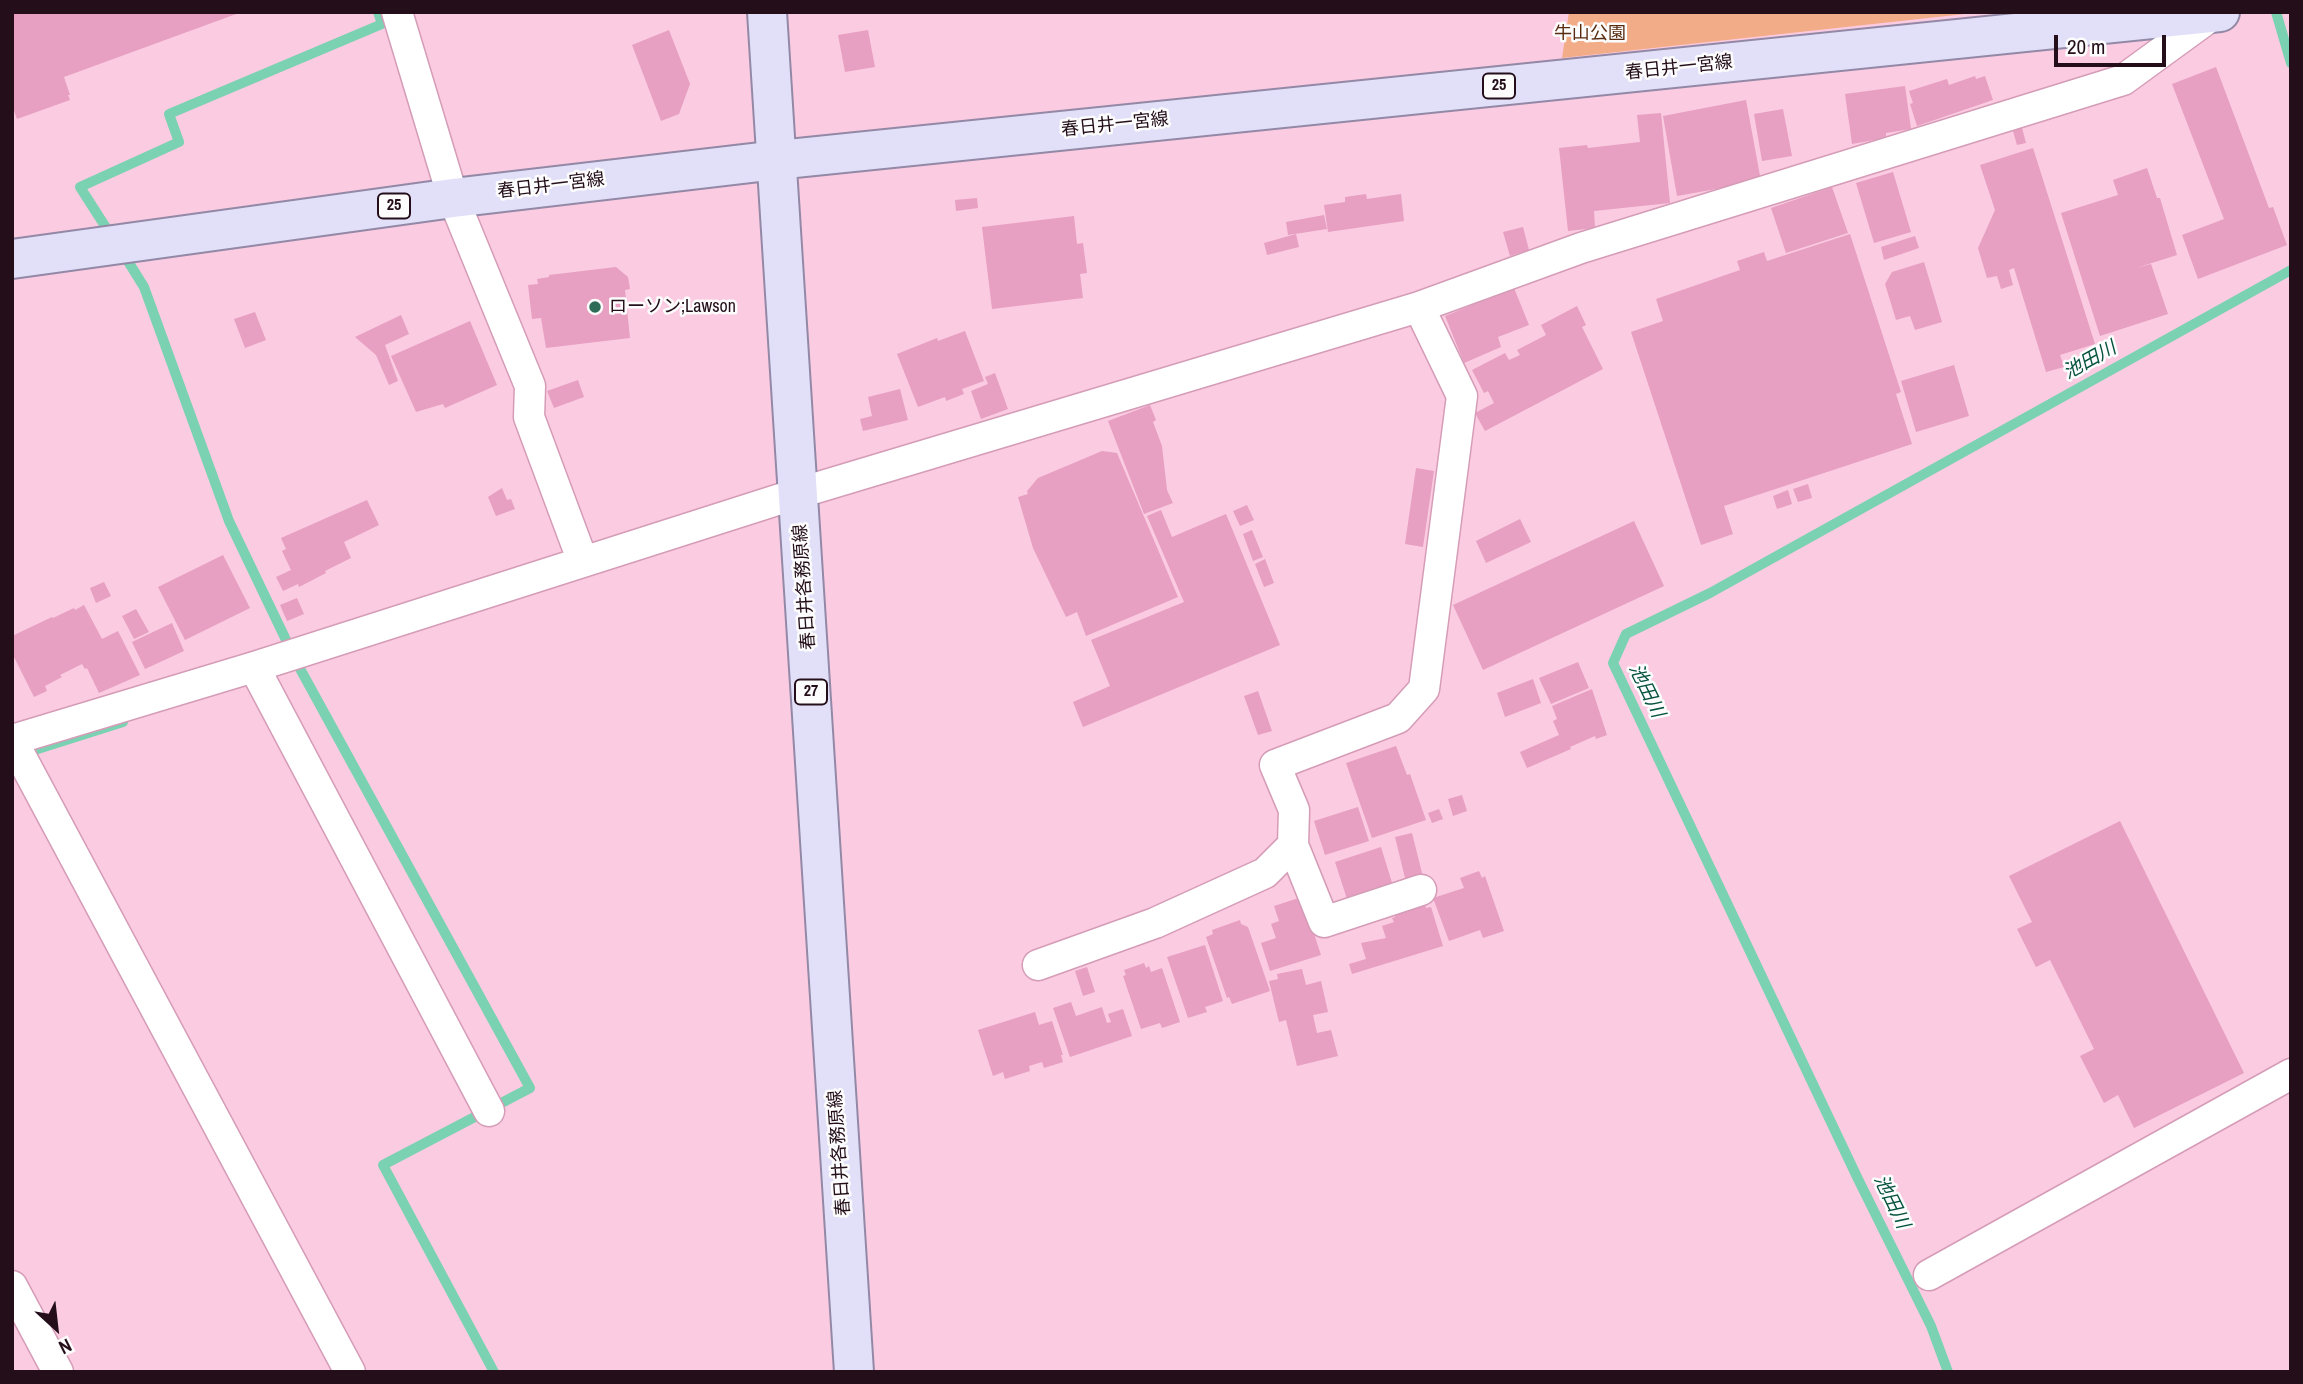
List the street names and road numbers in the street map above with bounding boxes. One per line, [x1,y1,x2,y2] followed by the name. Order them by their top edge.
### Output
[1624,52,1734,84] street label: 春日井一宮線
[1483,74,1515,99] road number: 25
[1060,109,1170,141] street label: 春日井一宮線
[496,169,606,203] street label: 春日井一宮線
[378,194,410,218] road number: 25
[790,523,820,651] street label: 春日井各務原線
[795,680,827,705] road number: 27
[825,1089,855,1217] street label: 春日井各務原線

